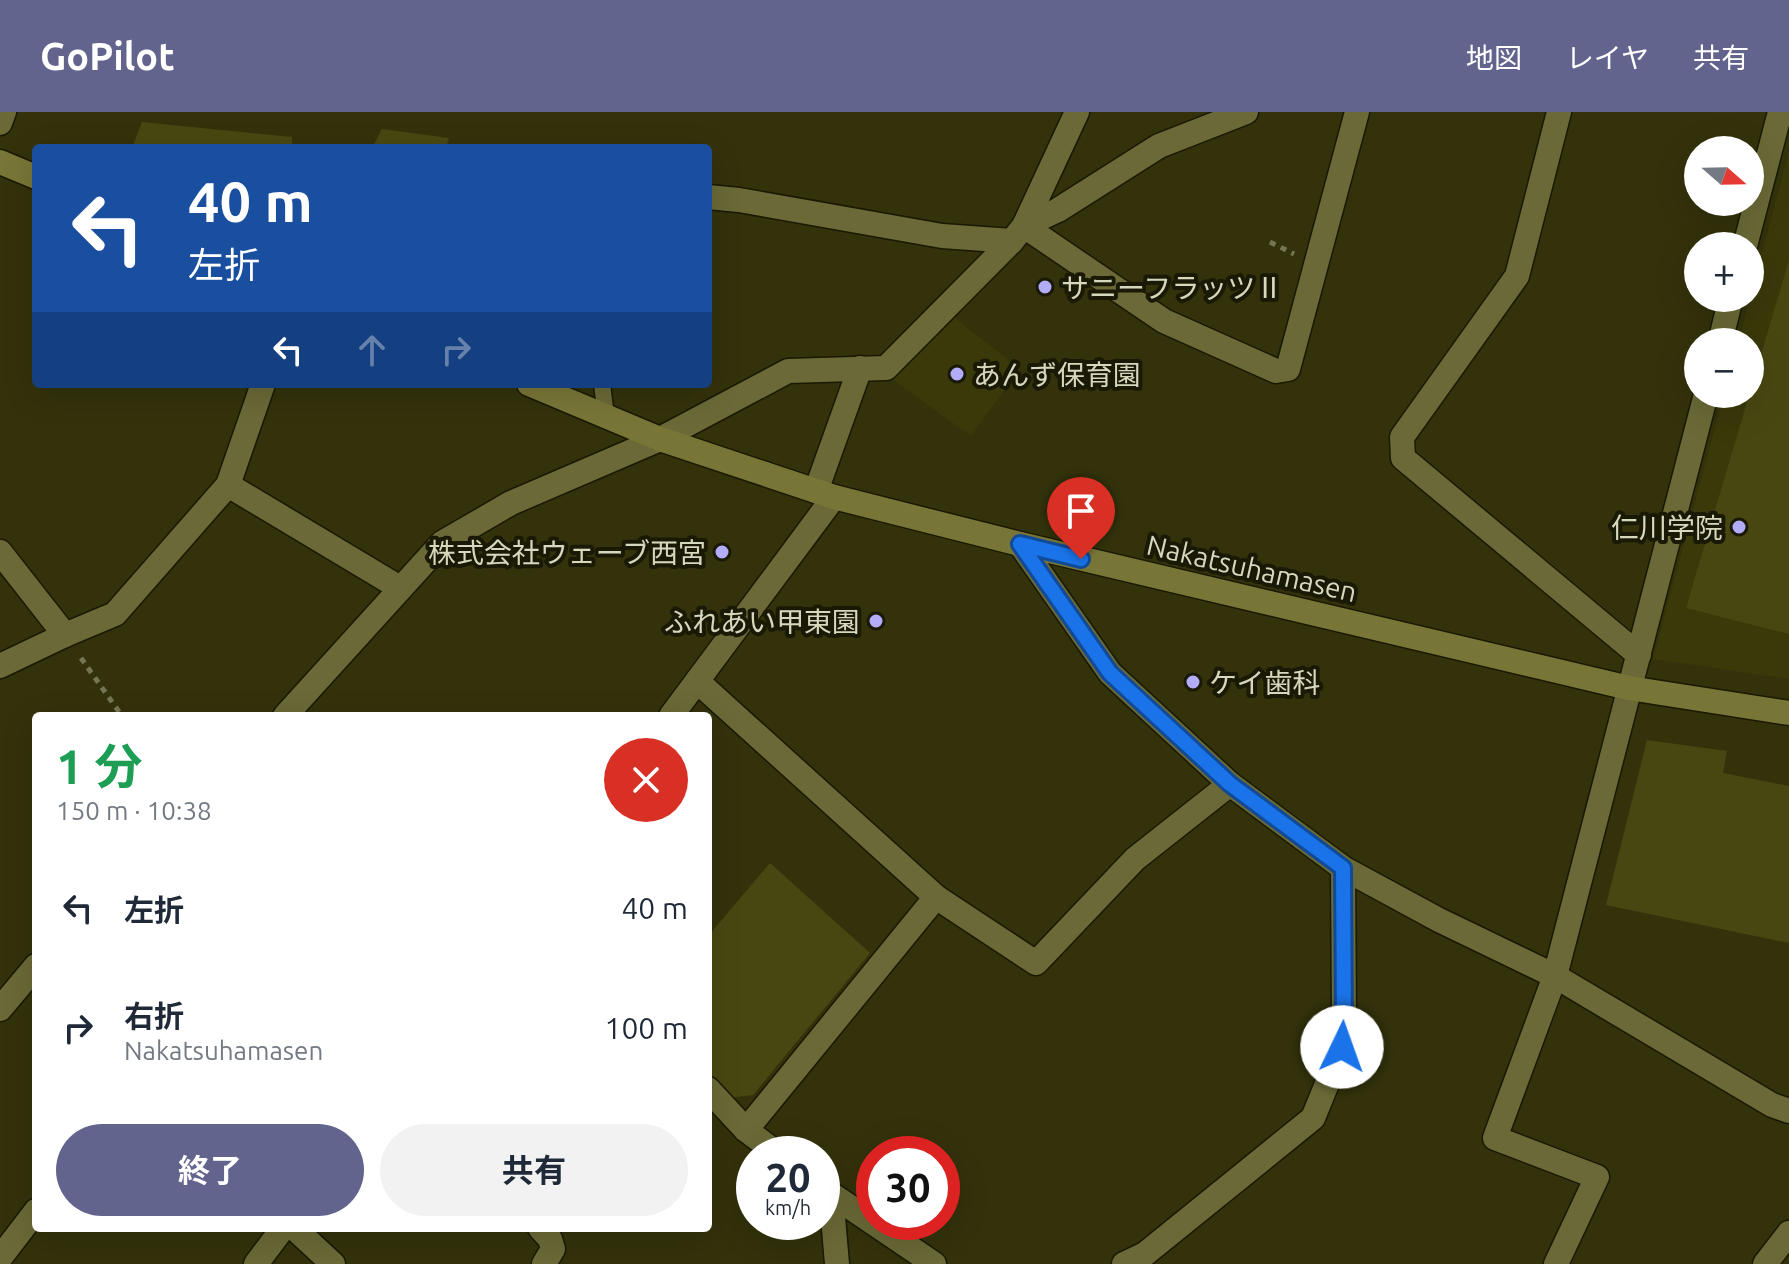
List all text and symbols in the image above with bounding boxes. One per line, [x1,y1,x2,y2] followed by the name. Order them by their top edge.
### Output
[40,35,175,77] text: GoPilot
[1466,42,1522,73] text: 地図
[1566,42,1649,73] text: レイヤ
[1693,42,1749,73] text: 共有
[1684,136,1764,216] north arrow
[1684,136,1764,408] map controls
[188,170,313,233] text: 40 m
[56,176,160,280] icon: left
[1684,232,1764,312] button: +
[188,244,260,285] text: 左折
[1061,272,1283,303] place label: サニーフラッツⅡ
[1036,278,1054,296] marker: サニーフラッツⅡ
[266,328,310,372] icon: left
[350,328,394,372] icon: ahead
[434,328,478,372] icon: right
[1684,328,1764,408] button: −
[973,359,1141,390] place label: あんず保育園
[948,365,966,383] marker: あんず保育園
[1047,477,1115,559] pin
[1059,489,1103,533] icon: arrive
[1611,512,1723,543] place label: 仁川学院
[1730,518,1748,536] marker: 仁川学院
[1144,529,1360,607] street label: Nakatsuhamasen
[428,537,706,568] place label: 株式会社ウェーブ西宮
[713,543,731,561] marker: 株式会社ウェーブ西宮
[664,606,860,637] place label: ふれあい甲東園
[867,612,885,630] marker: ふれあい甲東園
[1209,667,1320,698] place label: ケイ歯科
[1184,673,1202,691] marker: ケイ歯科
[604,738,688,822] button: close
[56,739,142,793] text: 1 分
[56,796,212,825] text: 150 m · 10:38
[56,886,100,930] icon: left
[621,891,688,925] text: 40 m
[124,893,184,927] text: 左折
[124,999,184,1033] text: 右折
[1300,1005,1384,1089] position arrow
[56,1006,100,1050] icon: right
[604,1011,688,1045] text: 100 m
[124,1036,323,1065] text: Nakatsuhamasen
[56,1124,364,1216] button: 終了
[380,1124,688,1216] button: 共有
[856,1136,960,1240] speed limit sign: 30
[765,1155,811,1200] text: 20
[765,1196,811,1219] text: km/h

